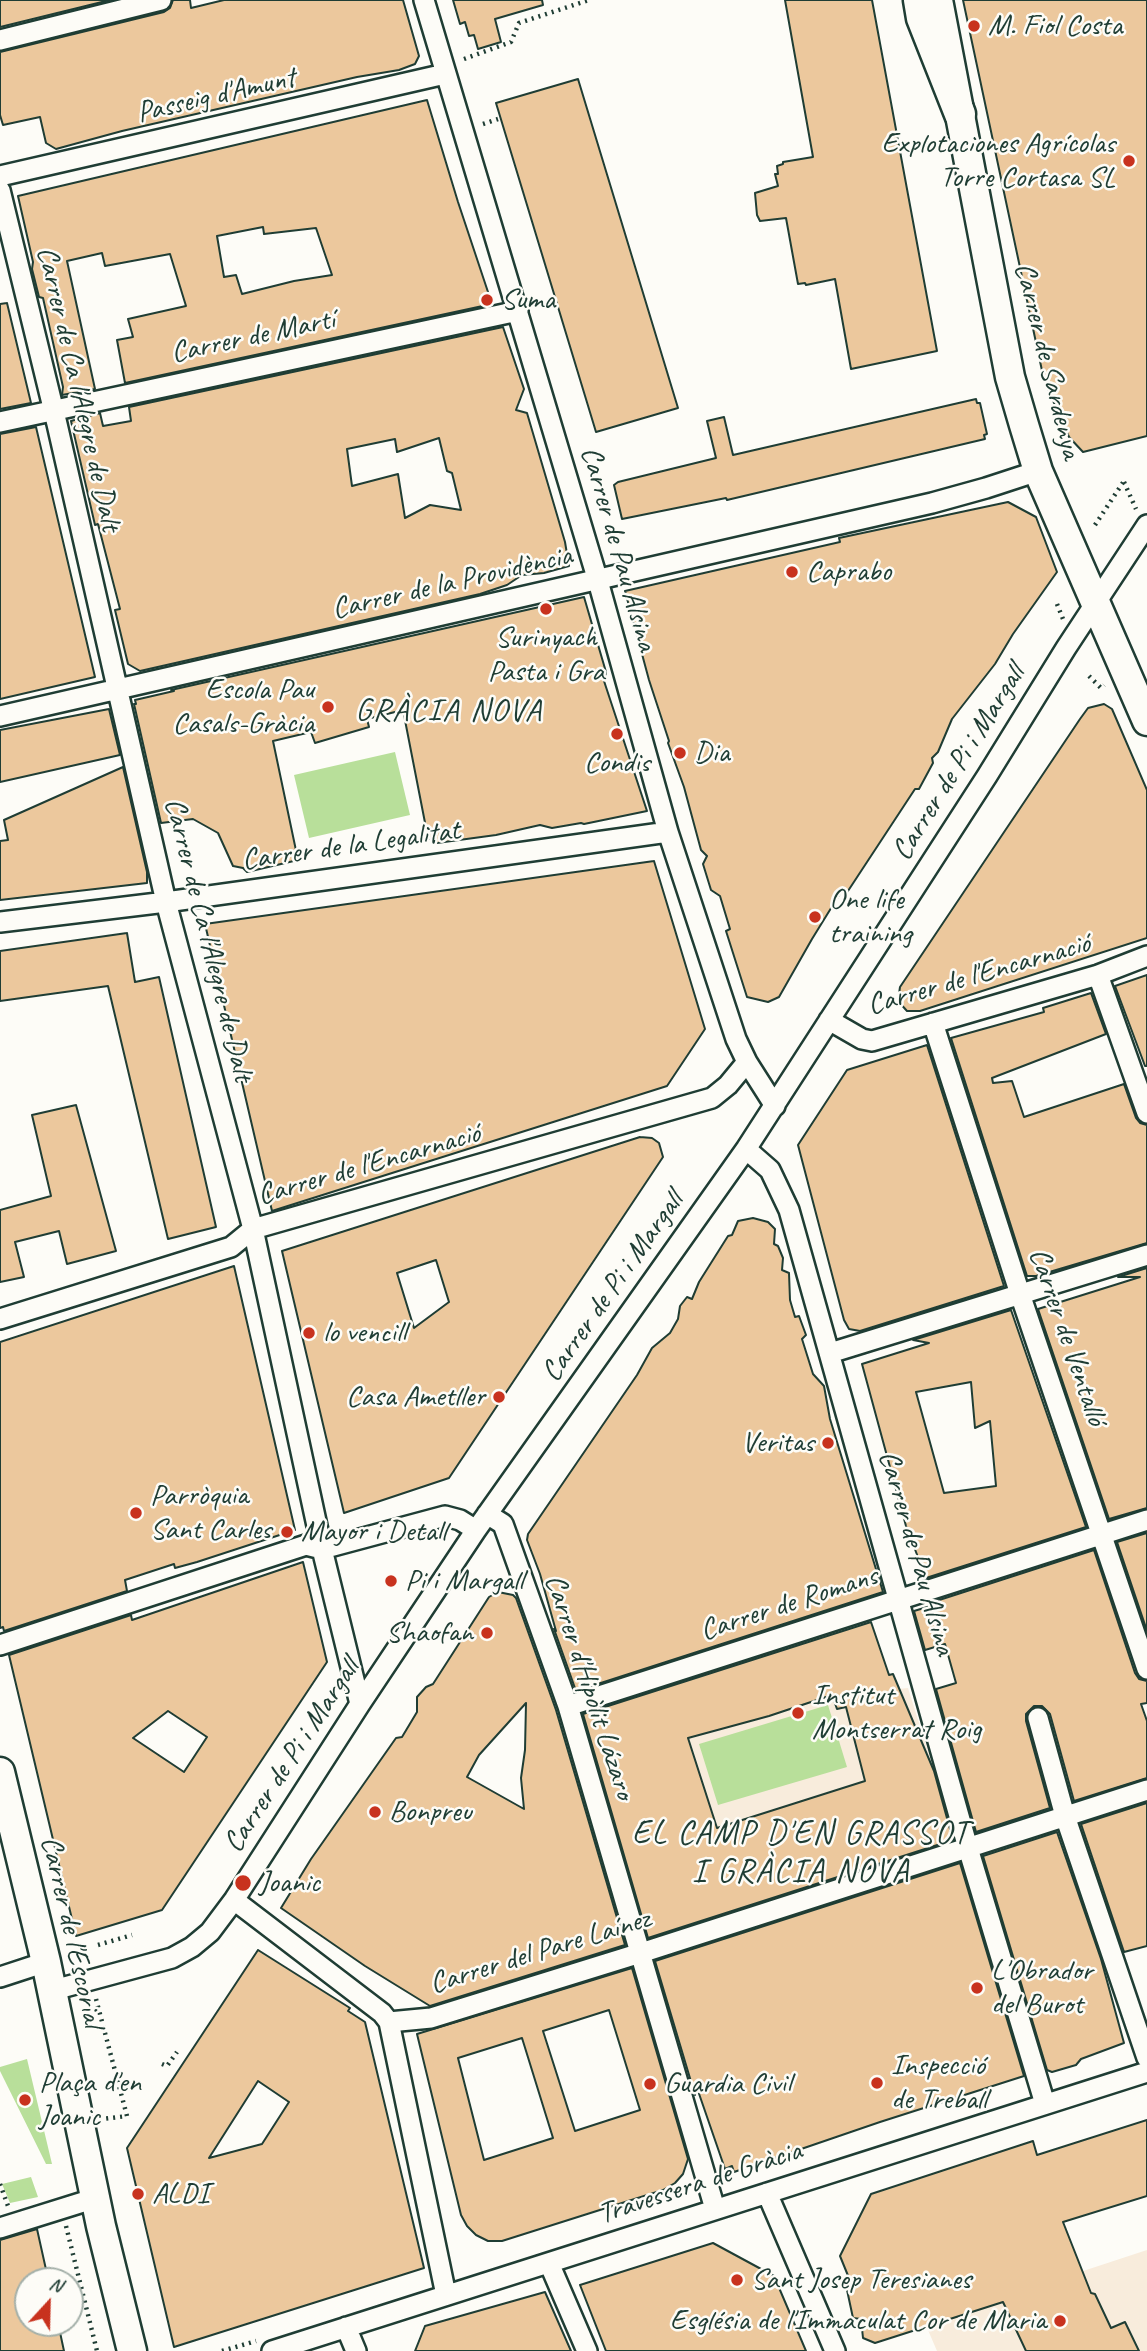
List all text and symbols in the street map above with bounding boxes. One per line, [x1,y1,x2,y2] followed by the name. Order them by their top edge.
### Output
[988,8,1122,44] place label: M. Fiol Costa
[966,18,982,34] marker: M. Fiol Costa
[133,60,299,132] street label: Passeig d'Amunt
[881,126,1115,196] place label: Explotaciones Agrícolas Torre Cortasa SL
[1121,153,1137,169] marker: Explotaciones Agrícolas Torre Cortasa SL
[28,243,128,535] street label: Carrer de Ca l'Alegre de Dalt
[1005,259,1089,463] street label: Carrer de Sardenya
[501,282,555,318] place label: Suma
[479,292,495,308] marker: Suma
[168,302,338,372] street label: Carrer de Martí
[572,443,664,655] street label: Carrer de Pau Alsina
[329,538,575,628] street label: Carrer de la Providència
[806,554,891,590] place label: Caprabo
[784,564,800,580] marker: Caprabo
[538,601,554,617] marker: Surinyach Pasta i Gra
[488,620,604,690] place label: Surinyach Pasta i Gra
[884,659,1034,867] street label: Carrer de Pi i Margall
[173,672,314,742] place label: Escola Pau Casals-Gràcia
[357,693,541,731] district label: GRÀCIA NOVA
[320,699,336,715] marker: Escola Pau Casals-Gràcia
[609,726,625,742] marker: Condis
[694,735,729,771] place label: Dia
[584,745,650,781] place label: Condis
[672,745,688,761] marker: Dia
[155,794,261,1086] street label: Carrer de Ca l'Alegre de Dalt
[240,813,462,879] street label: Carrer de la Legalitat
[829,882,912,953] place label: One life training
[807,909,823,925] marker: One life training
[863,926,1095,1024] street label: Carrer de l'Encarnació
[253,1116,485,1214] street label: Carrer de l'Encarnació
[534,1185,692,1389] street label: Carrer de Pi i Margall
[1020,1244,1114,1430] street label: Carrer de Ventalló
[323,1315,406,1351] place label: lo vencill
[301,1325,317,1341] marker: lo vencill
[346,1379,485,1415] place label: Casa Ametller
[491,1389,507,1405] marker: Casa Ametller
[742,1425,814,1461] place label: Veritas
[820,1435,836,1451] marker: Veritas
[870,1447,962,1659] street label: Carrer de Pau Alsina
[150,1478,271,1548] place label: Parròquia Sant Carles
[128,1505,144,1521] marker: Parròquia Sant Carles
[301,1514,446,1550] place label: Mayor i Detall
[279,1524,295,1540] marker: Mayor i Detall
[696,1558,882,1650] street label: Carrer de Romans
[405,1563,523,1599] place label: Pi i Margall
[536,1570,642,1804] street label: Carrer d'Hipòlit Lázaro
[383,1573,399,1589] marker: Pi i Margall
[386,1615,473,1651] place label: Shaofan
[479,1625,495,1641] marker: Shaofan
[216,1652,368,1860] street label: Carrer de Pi i Margall
[812,1678,981,1748] place label: Institut Montserrat Roig
[790,1705,806,1721] marker: Institut Montserrat Roig
[389,1794,472,1830] place label: Bonpreu
[367,1804,383,1820] marker: Bonpreu
[635,1814,967,1892] district label: EL CAMP D'EN GRASSOT I GRÀCIA NOVA
[32,1833,110,2031] street label: Carrer de l'Escorial
[259,1865,320,1901] place label: Joanic
[233,1873,253,1893] marker: Joanic
[426,1901,654,2003] street label: Carrer del Pare Laínez
[991,1953,1092,2024] place label: L'Obrador del Burot
[969,1980,985,1996] marker: L'Obrador del Burot
[891,2048,987,2118] place label: Inspecció de Treball
[39,2065,141,2136] place label: Plaça d'en Joanic
[664,2066,791,2102] place label: Guardia Civil
[869,2075,885,2091] marker: Inspecció de Treball
[642,2076,658,2092] marker: Guardia Civil
[17,2092,33,2108] marker: Plaça d'en Joanic
[594,2133,806,2233] street label: Travessera de Gràcia
[152,2176,209,2212] place label: ALDI
[130,2186,146,2202] marker: ALDI
[751,2262,971,2298] place label: Sant Josep Teresianes
[14,2267,84,2337] north arrow
[46,2271,66,2298] text: N
[729,2272,745,2288] marker: Sant Josep Teresianes
[670,2303,1046,2339] place label: Església de l'Immaculat Cor de Maria
[1052,2313,1068,2329] marker: Església de l'Immaculat Cor de Maria

